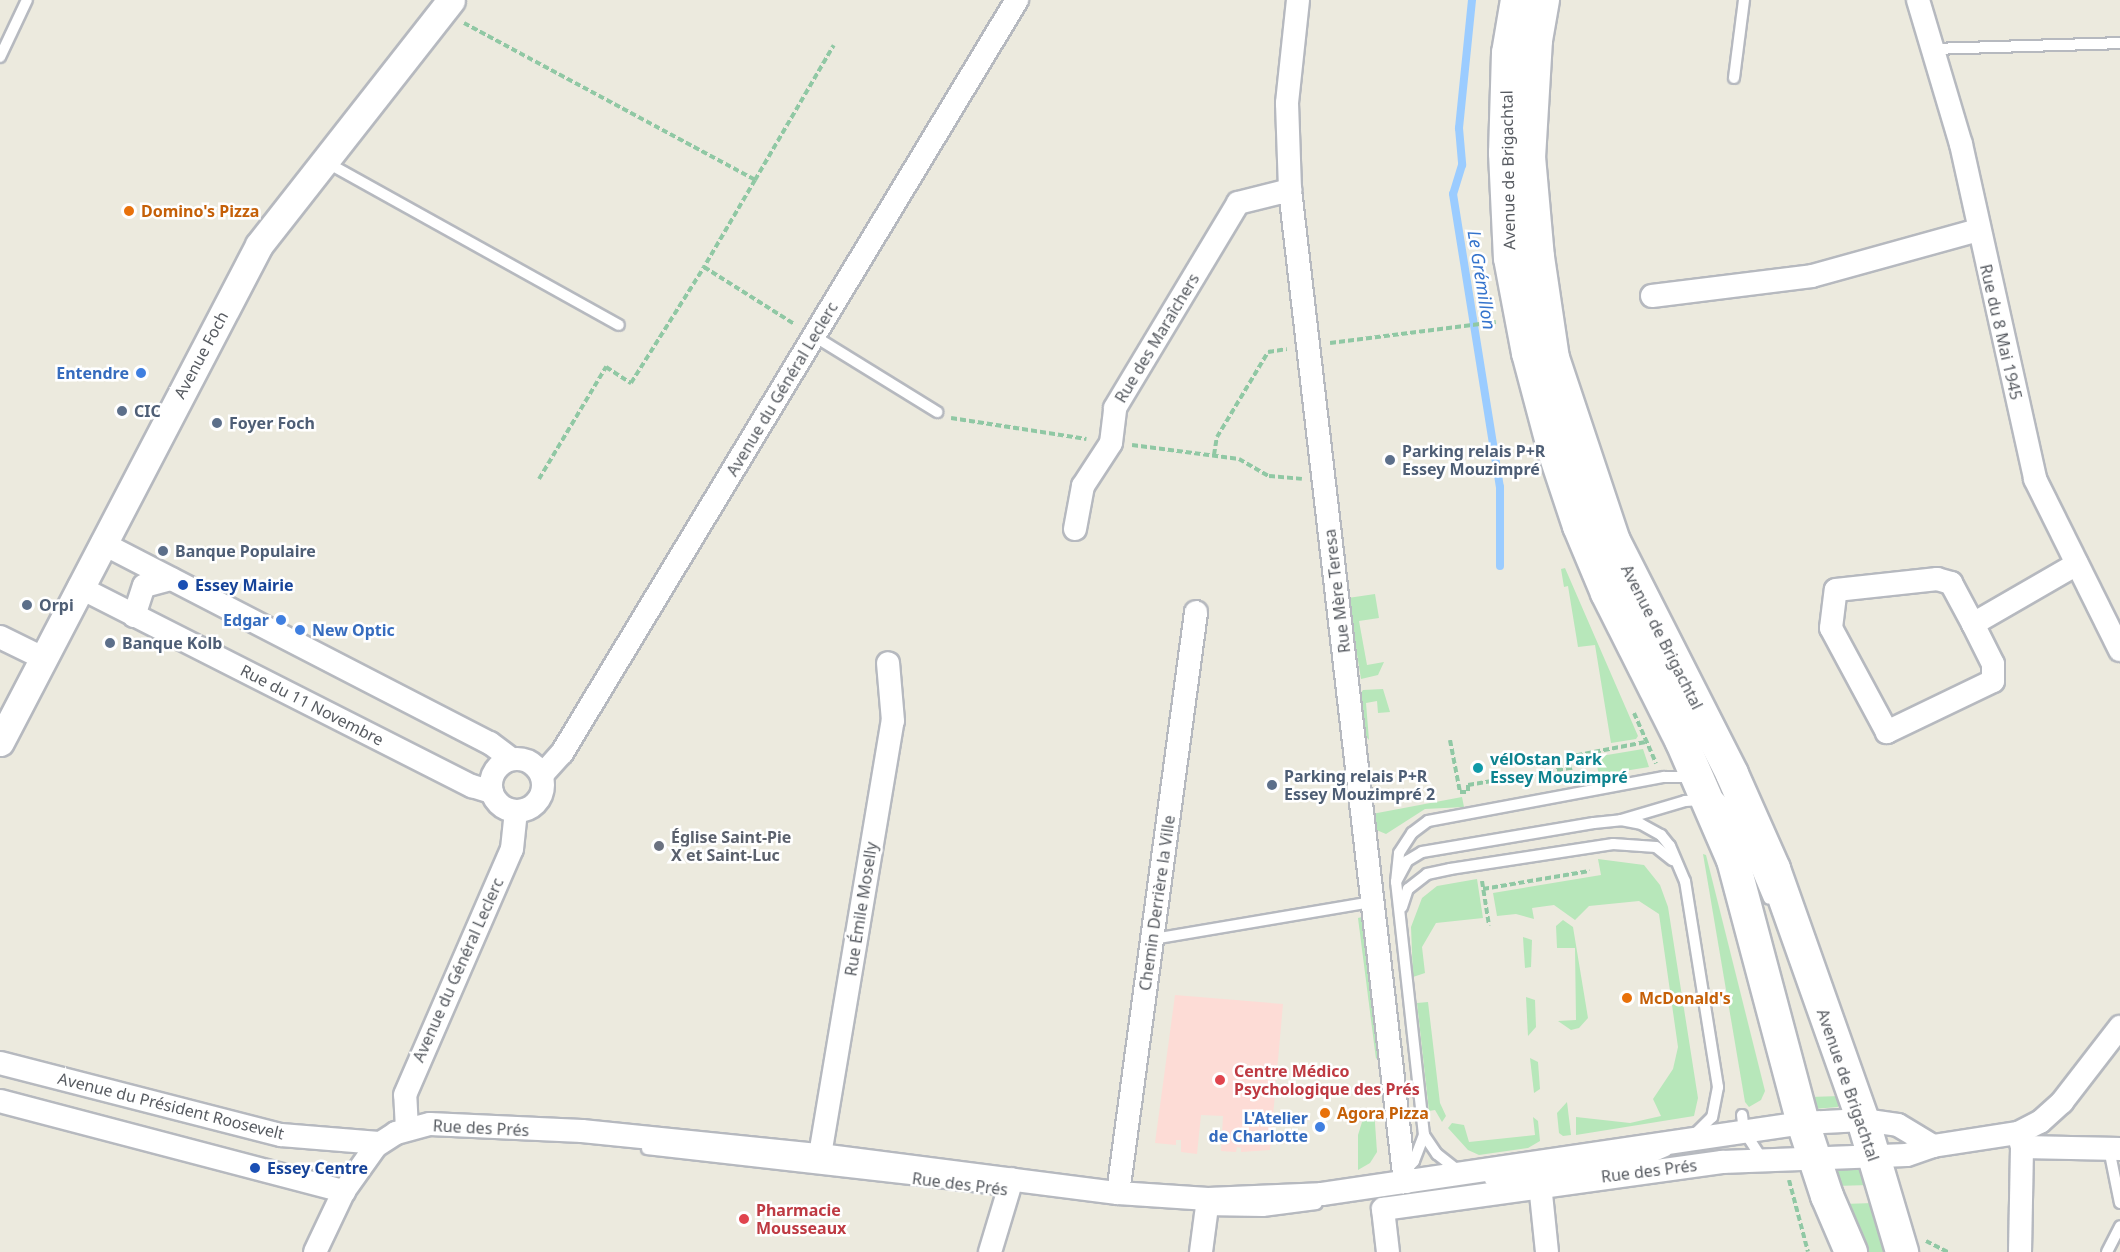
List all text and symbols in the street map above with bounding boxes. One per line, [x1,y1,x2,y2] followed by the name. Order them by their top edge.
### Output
[1497,90,1519,250] street label: Avenue de Brigachtal
[141,201,259,221] place label: Domino's Pizza
[122,204,136,218] marker: Domino's Pizza
[1463,229,1501,331] water label: Le Grémillon
[1976,262,2026,402] street label: Rue du 8 Mai 1945
[1111,270,1203,406] street label: Rue des Maraîchers
[722,299,842,479] street label: Avenue du Général Leclerc
[170,308,232,402] street label: Avenue Foch
[56,363,129,383] place label: Entendre
[134,366,148,380] marker: Entendre
[134,401,161,421] place label: CIC
[115,404,129,418] marker: CIC
[229,413,315,433] place label: Foyer Foch
[210,416,224,430] marker: Foyer Foch
[1402,441,1545,479] place label: Parking relais P+R Essey Mouzimpré
[1383,453,1397,467] marker: Parking relais P+R Essey Mouzimpré
[1320,528,1354,654] street label: Rue Mère Teresa
[175,541,316,561] place label: Banque Populaire
[156,544,170,558] marker: Banque Populaire
[1617,561,1707,713] street label: Avenue de Brigachtal
[195,575,293,595] place label: Essey Mairie
[176,578,190,592] marker: Essey Mairie
[39,595,74,615] place label: Orpi
[20,598,34,612] marker: Orpi
[223,610,269,630] place label: Edgar
[274,613,288,627] marker: Edgar
[312,620,395,640] place label: New Optic
[293,623,307,637] marker: New Optic
[122,633,222,653] place label: Banque Kolb
[103,636,117,650] marker: Banque Kolb
[237,661,387,749] street label: Rue du 11 Novembre
[1490,749,1628,787] place label: vélOstan Park Essey Mouzimpré
[1471,761,1485,775] marker: vélOstan Park Essey Mouzimpré
[1284,766,1435,804] place label: Parking relais P+R Essey Mouzimpré 2
[1265,778,1279,792] marker: Parking relais P+R Essey Mouzimpré 2
[1135,814,1179,992] street label: Chemin Derrière la Ville
[671,827,791,865] place label: Église Saint-Pie X et Saint-Luc
[652,839,666,853] marker: Église Saint-Pie X et Saint-Luc
[841,841,881,977] street label: Rue Émile Moselly
[409,875,507,1065] street label: Avenue du Général Leclerc
[1639,988,1731,1008] place label: McDonald's
[1620,991,1634,1005] marker: McDonald's
[1813,1006,1883,1164] street label: Avenue de Brigachtal
[1234,1061,1420,1099] place label: Centre Médico Psychologique des Prés
[56,1069,286,1143] street label: Avenue du Président Roosevelt
[1211,1071,1229,1089] marker: Centre Médico Psychologique des Prés
[1337,1103,1429,1123] place label: Agora Pizza
[1318,1106,1332,1120] marker: Agora Pizza
[1209,1108,1308,1146] place label: L'Atelier de Charlotte
[432,1116,530,1140] street label: Rue des Prés
[1313,1120,1327,1134] marker: L'Atelier de Charlotte
[1600,1156,1698,1186] street label: Rue des Prés
[267,1158,368,1178] place label: Essey Centre
[248,1161,262,1175] marker: Essey Centre
[911,1169,1009,1199] street label: Rue des Prés
[756,1200,846,1238] place label: Pharmacie Mousseaux
[737,1212,751,1226] marker: Pharmacie Mousseaux

